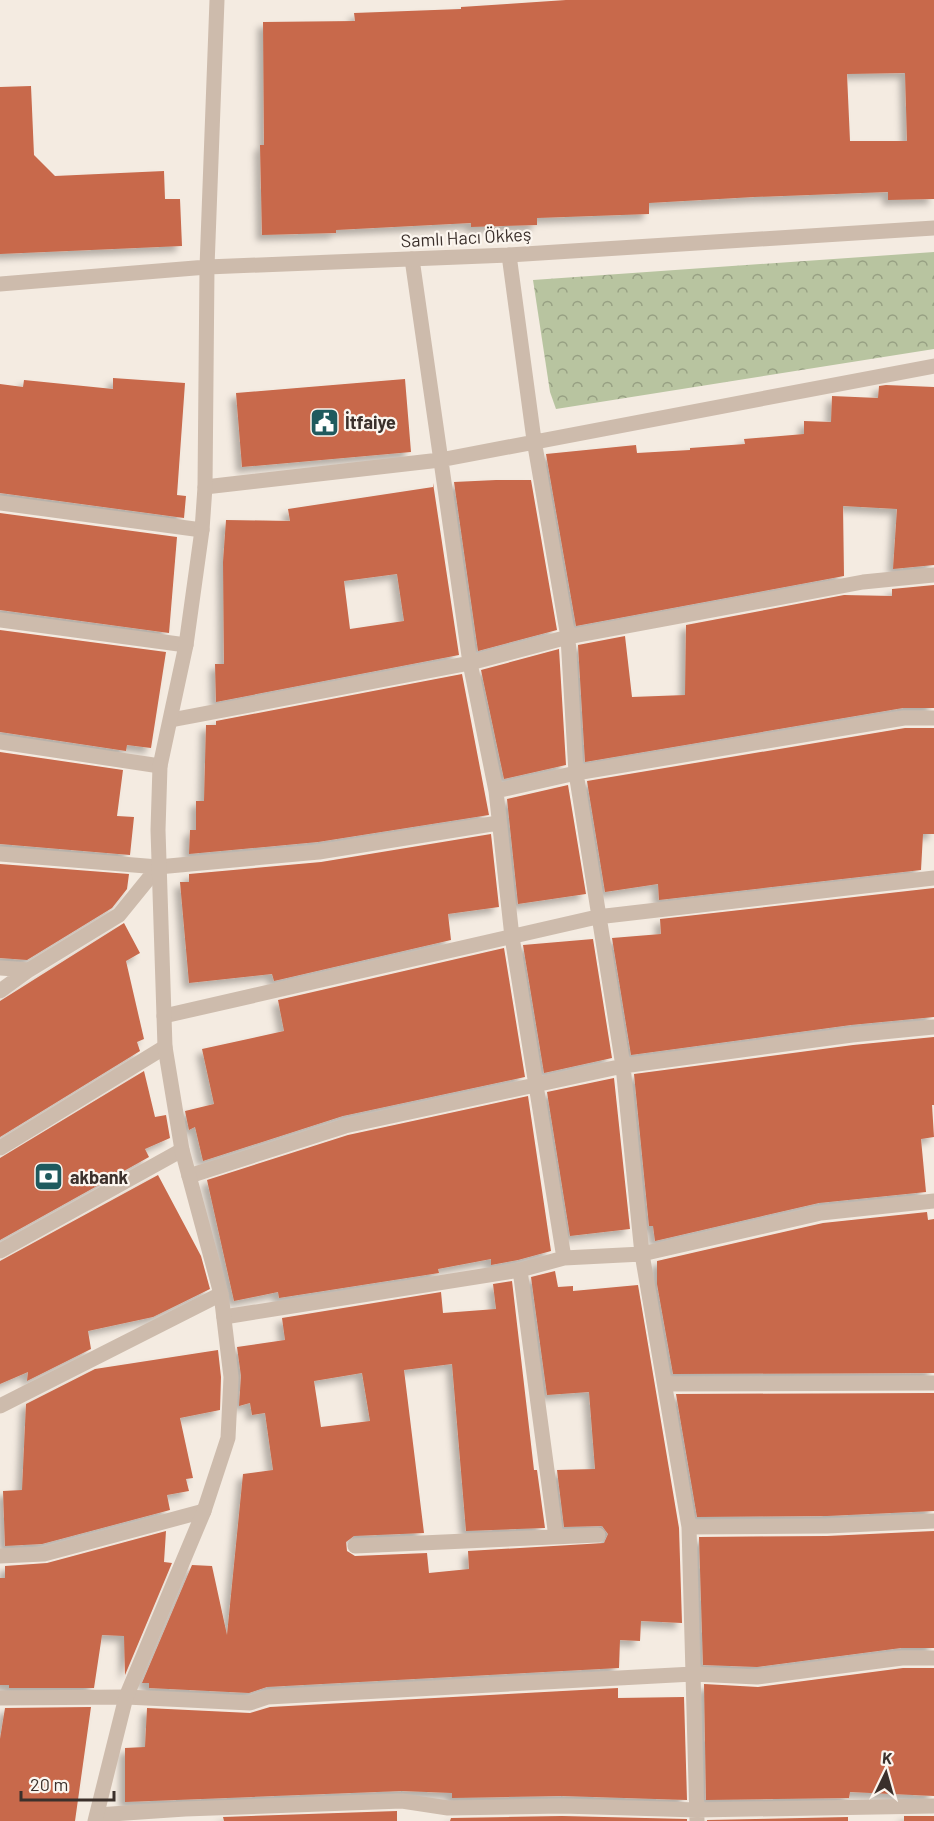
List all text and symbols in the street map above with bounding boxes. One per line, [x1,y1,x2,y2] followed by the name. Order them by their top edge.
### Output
[400,223,532,251] street label: Samlı Hacı Ökkeş
[308,406,340,438] public building icon: İtfaiye
[345,411,396,433] place label: İtfaiye
[33,1161,65,1193] bank icon: akbank
[70,1166,129,1188] place label: akbank
[856,1743,916,1803] north arrow
[882,1748,893,1767] text: K
[21,1764,114,1802] scale bar
[30,1773,68,1795] text: 20 m

